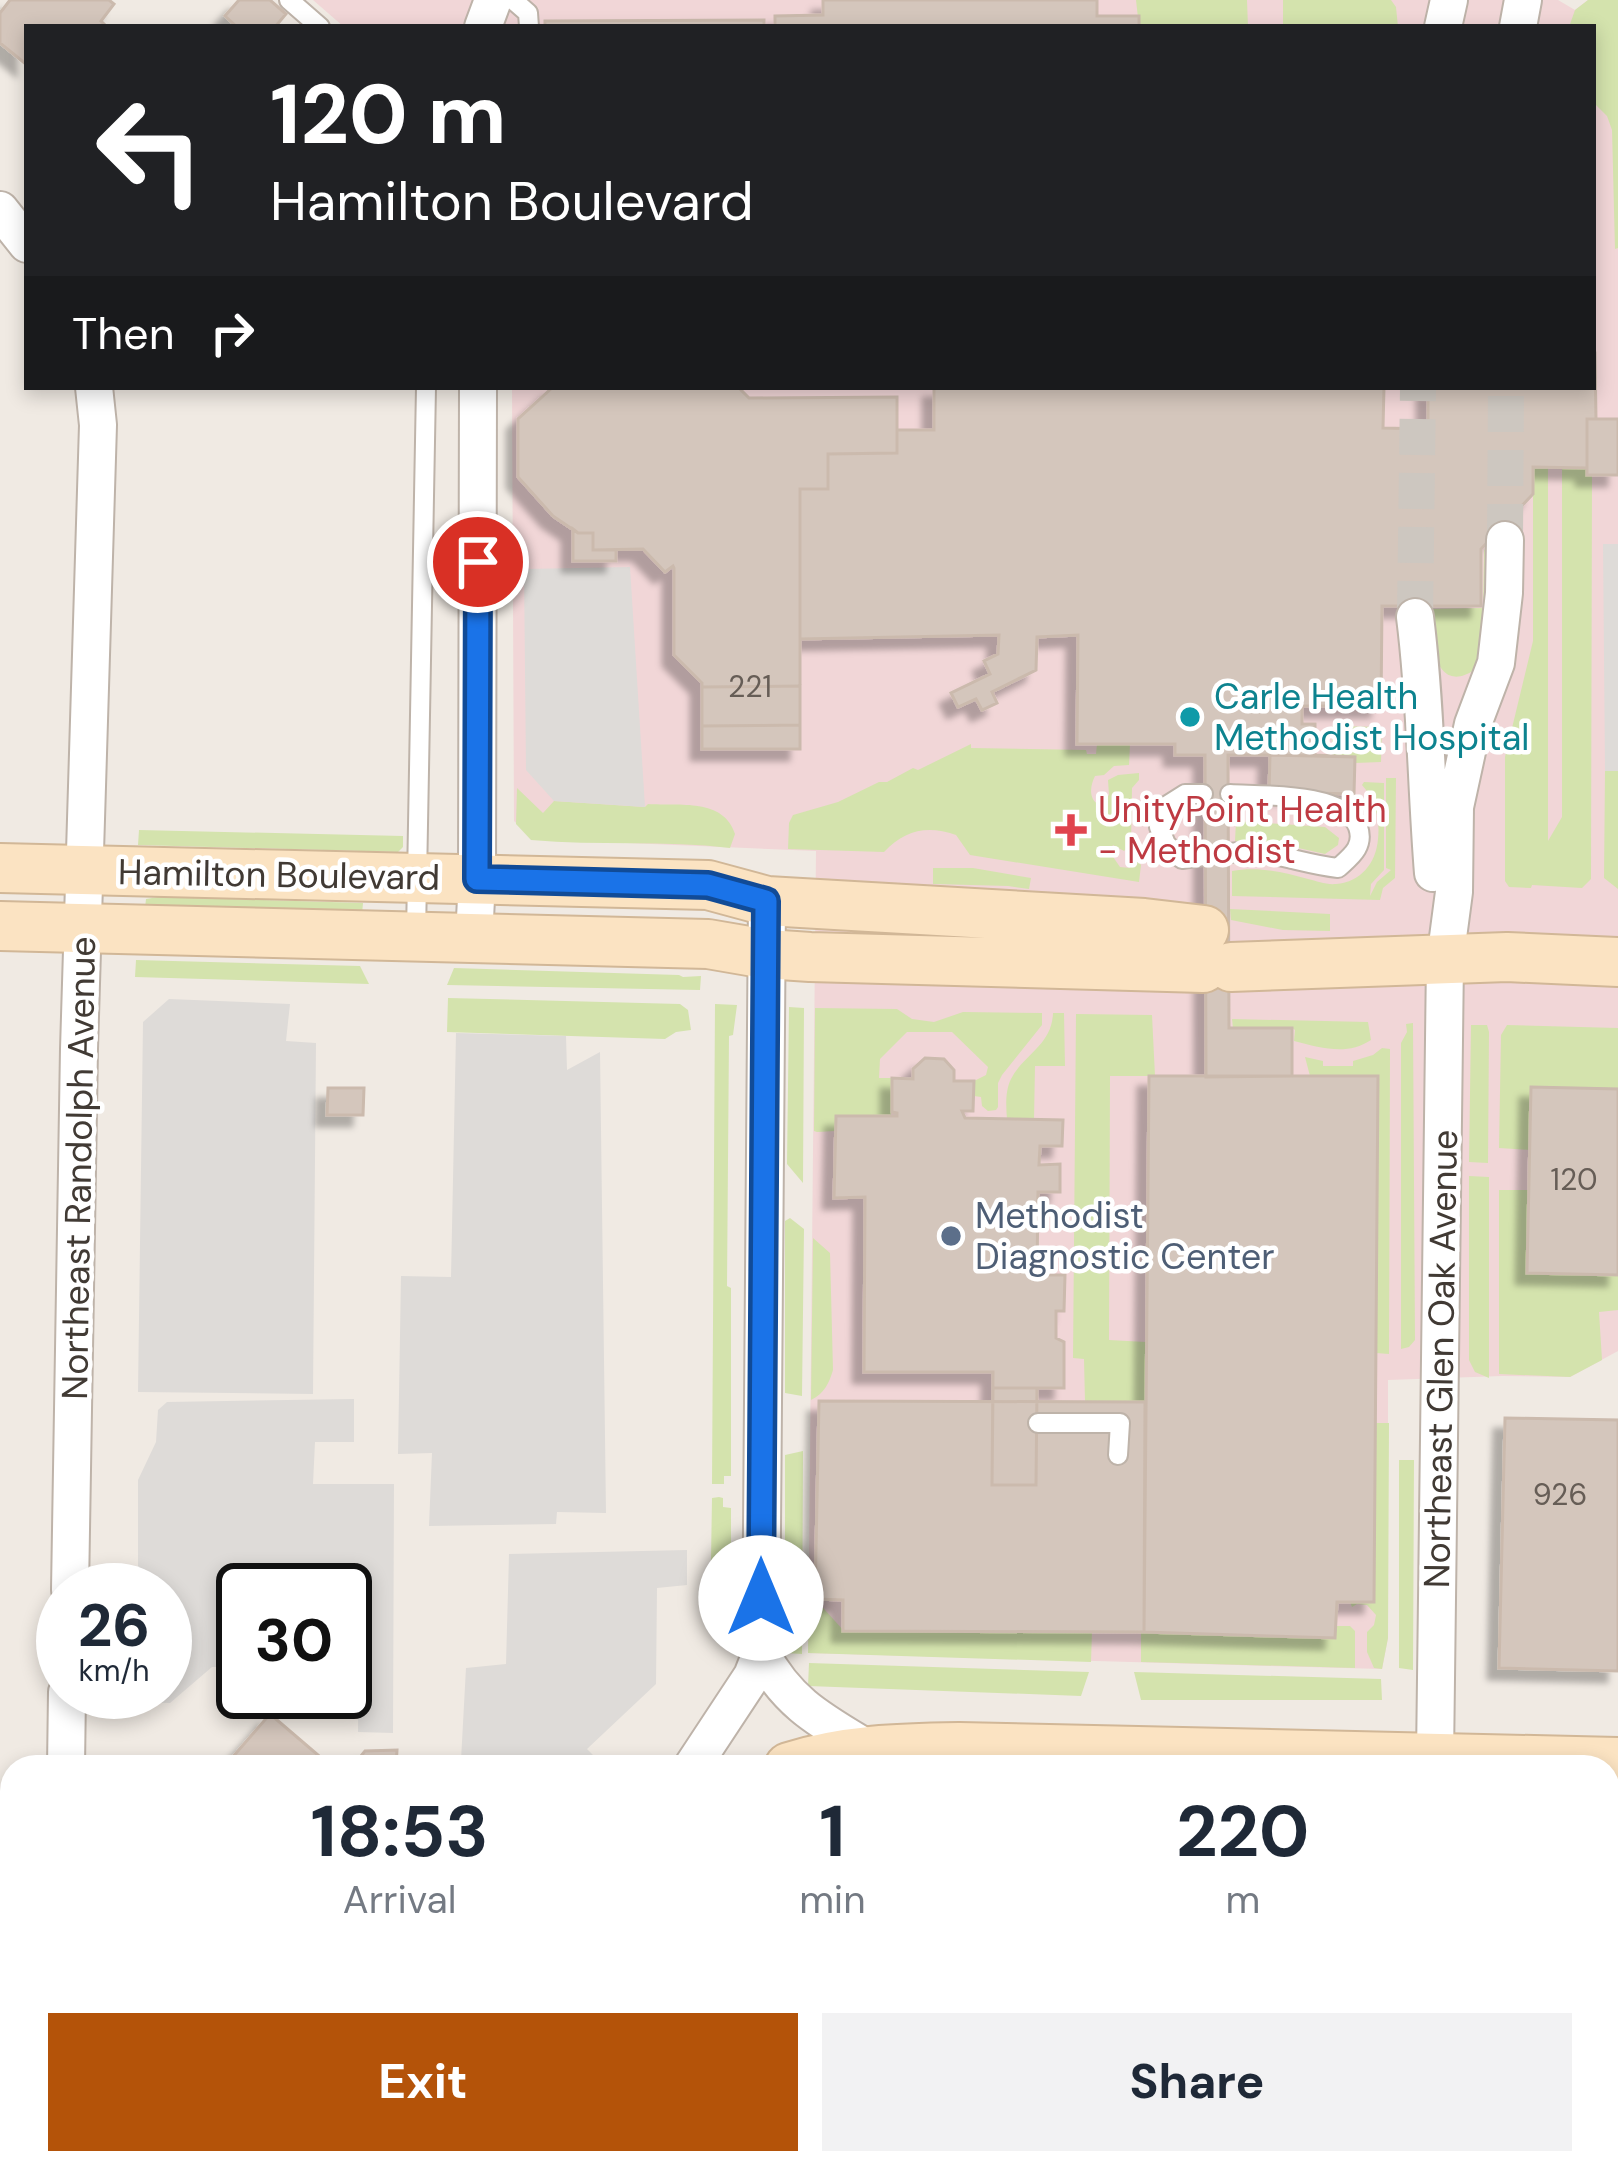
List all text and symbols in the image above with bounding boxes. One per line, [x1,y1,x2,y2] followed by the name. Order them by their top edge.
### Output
[270,60,507,169] text: 120 m
[72,72,228,228] icon: left
[270,166,754,237] text: Hamilton Boulevard
[199,300,265,366] icon: right
[72,304,175,363] text: Then
[427,511,529,613] pin
[445,529,511,595] icon: arrive
[728,667,772,706] house number: 221
[1214,673,1529,761] place label: Carle Health Methodist Hospital
[1177,704,1203,730] marker: Carle Health Methodist Hospital
[1098,786,1387,874] place label: UnityPoint Health - Methodist
[1055,814,1087,846] marker: UnityPoint Health - Methodist
[117,848,441,901] street label: Hamilton Boulevard
[51,936,106,1400] street label: Northeast Randolph Avenue
[1413,1129,1468,1589] street label: Northeast Glen Oak Avenue
[1551,1160,1597,1199] house number: 120
[975,1192,1275,1280] place label: Methodist Diagnostic Center
[938,1223,964,1249] marker: Methodist Diagnostic Center
[1533,1475,1587,1514] house number: 926
[698,1535,824,1661] position arrow
[216,1563,372,1719] speed limit sign: 30
[78,1586,150,1665] text: 26
[79,1651,149,1690] text: km/h
[310,1785,489,1878] text: 18:53
[819,1785,845,1878] text: 1
[1176,1785,1310,1878] text: 220
[343,1874,456,1925] text: Arrival
[799,1874,866,1925] text: min
[1225,1874,1260,1925] text: m
[48,2013,798,2151] button: Exit
[822,2013,1572,2151] button: Share

